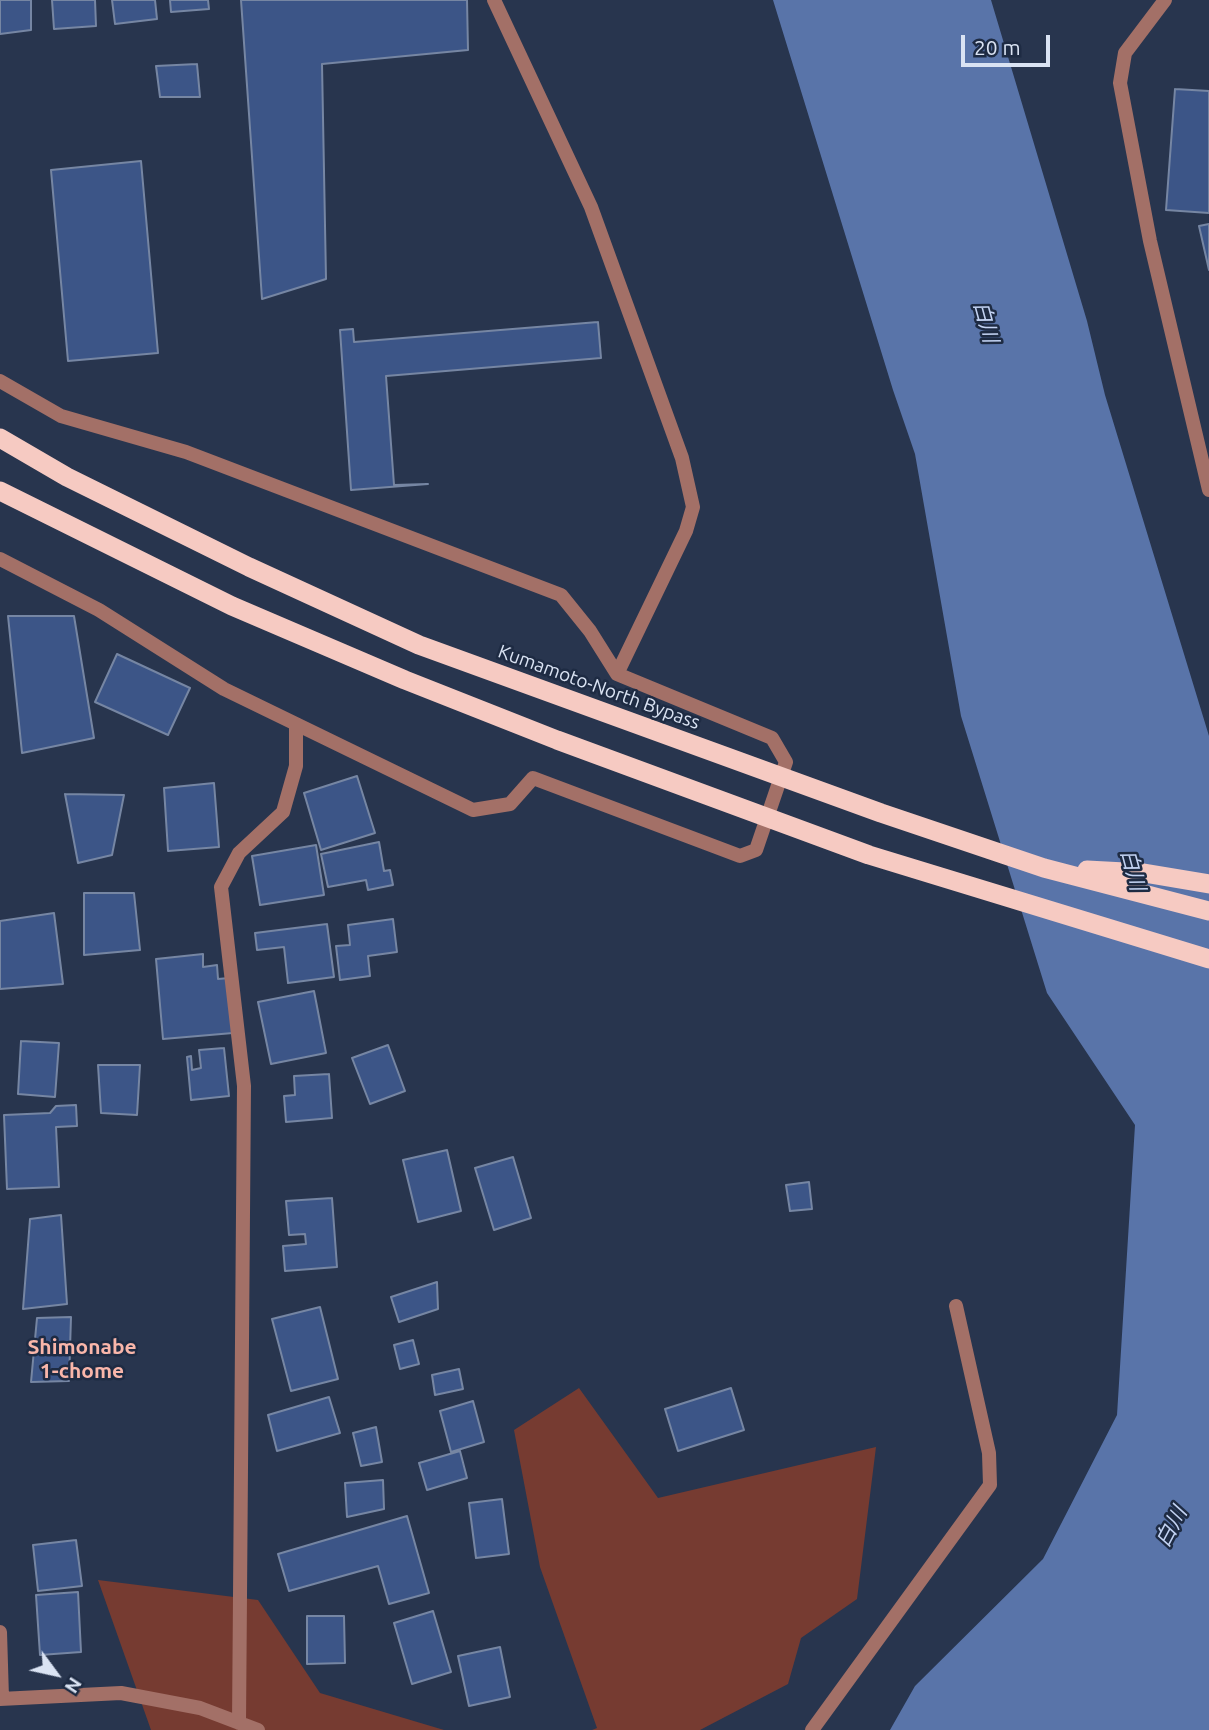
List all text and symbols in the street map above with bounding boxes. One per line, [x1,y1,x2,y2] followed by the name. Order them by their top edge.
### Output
[964,21,1053,65] scale bar
[974,35,1021,59] text: 20 m
[968,298,1004,346] water label: 白川
[495,640,703,734] street label: Kumamoto-North Bypass
[1115,846,1151,894] water label: 白川
[27,1334,137,1384] district label: Shimonabe 1-chome
[1150,1503,1192,1551] water label: 白川
[21,1639,91,1709] north arrow
[61,1673,87,1697] text: N

